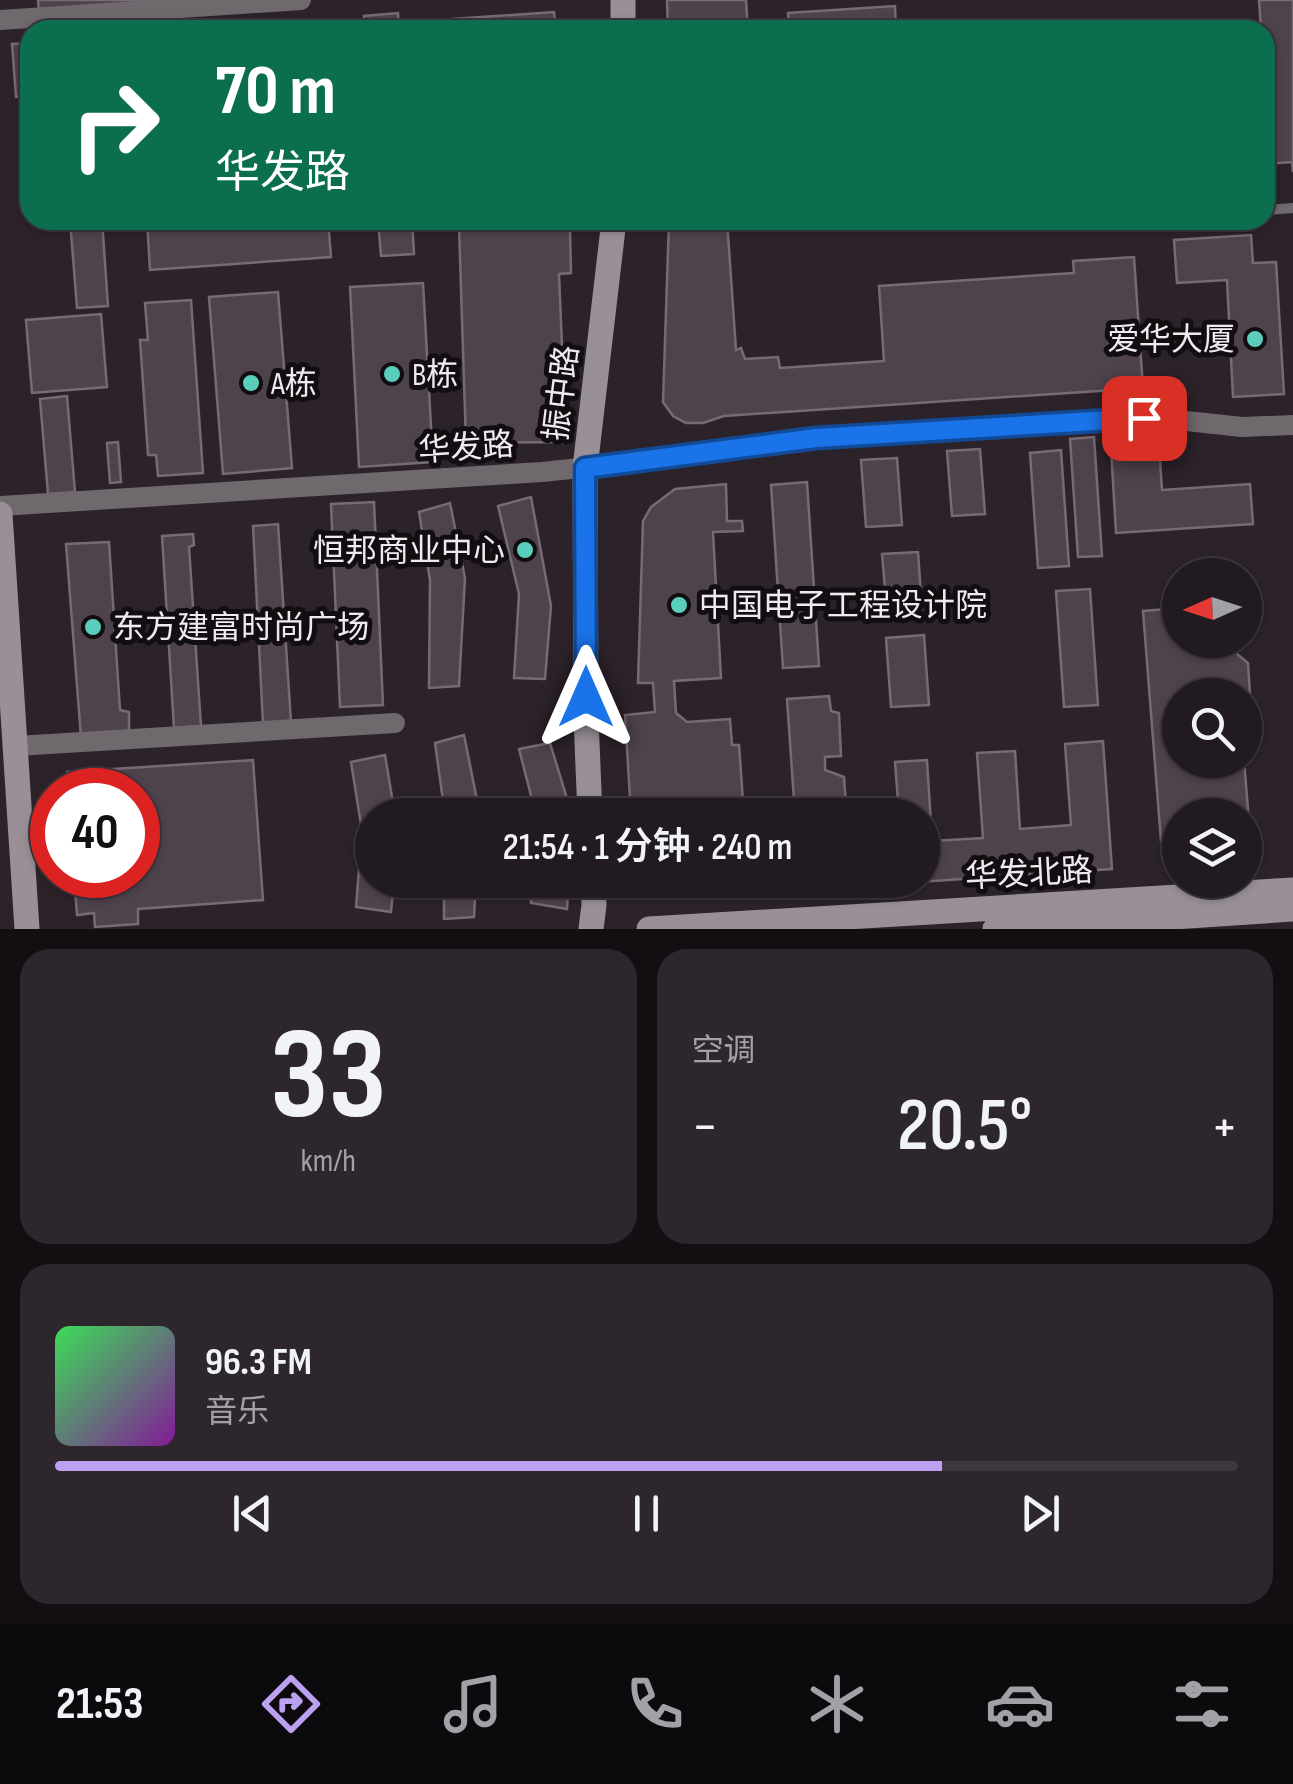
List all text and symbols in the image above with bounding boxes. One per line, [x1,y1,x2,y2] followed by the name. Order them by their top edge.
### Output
[215,50,336,134] text: 70 m
[50,60,180,190] icon: right
[215,146,350,201] text: 华发路
[1107,321,1235,360] place label: 爱华大厦
[1244,328,1266,350] marker: 爱华大厦
[537,343,588,443] street label: 振中路
[412,356,458,395] place label: B栋
[381,363,403,385] marker: B栋
[270,365,317,404] place label: A栋
[240,372,262,394] marker: A栋
[1102,376,1187,461] pin
[1117,391,1172,446] icon: arrive
[417,426,515,471] street label: 华发路
[313,532,505,571] place label: 恒邦商业中心
[514,539,536,561] marker: 恒邦商业中心
[1162,558,1262,658] north arrow
[1162,558,1262,898] map controls
[699,587,987,626] place label: 中国电子工程设计院
[668,594,690,616] marker: 中国电子工程设计院
[113,609,369,648] place label: 东方建富时尚广场
[82,616,104,638] marker: 东方建富时尚广场
[534,645,638,749] position arrow
[1162,678,1262,778] button: search
[30,768,160,898] speed limit sign: 40
[1162,798,1262,898] button: layers
[503,825,792,870] text: 21:54 · 1 分钟 · 240 m
[964,852,1094,897] street label: 华发北路
[270,999,387,1155] text: 33
[692,1032,756,1071] text: 空调
[897,1081,1032,1172] text: 20.5°
[692,1094,718,1161] text: −
[1211,1094,1238,1161] text: +
[301,1142,356,1181] text: km/h
[205,1340,312,1385] text: 96.3 FM
[205,1393,269,1432] text: 音乐
[225,1486,280,1541] icon: previous
[619,1486,674,1541] icon: pause
[1013,1486,1068,1541] icon: next
[256,1669,326,1739] icon: directions
[438,1669,508,1739] icon: music
[620,1669,690,1739] icon: phone
[802,1669,872,1739] icon: climate
[985,1669,1055,1739] icon: car
[1167,1669,1237,1739] icon: filters
[56,1677,143,1732] text: 21:53

